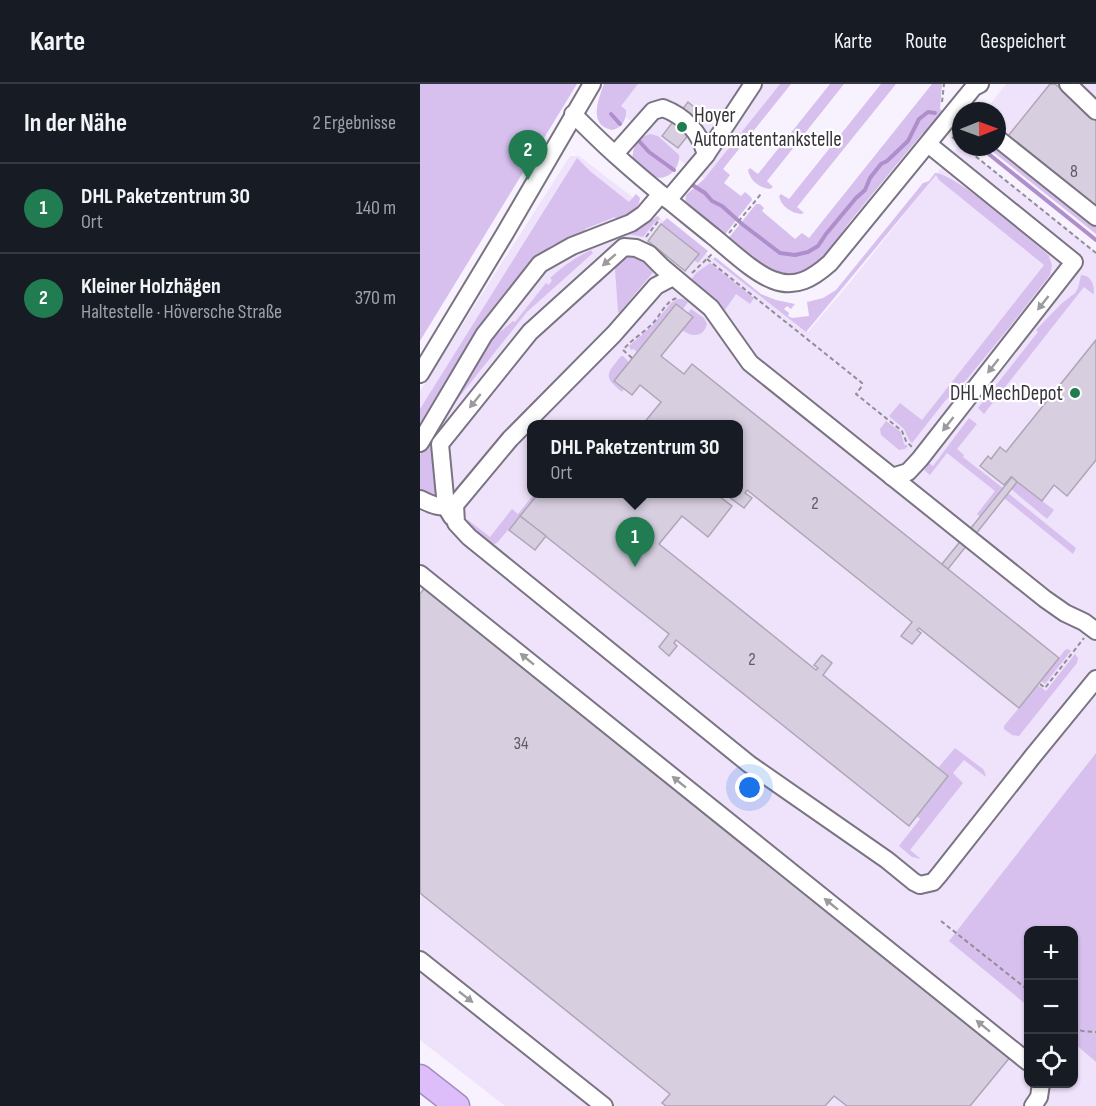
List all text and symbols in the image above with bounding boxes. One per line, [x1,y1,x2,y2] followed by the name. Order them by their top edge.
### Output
[30,25,85,58] text: Karte
[834,29,872,54] text: Karte
[905,29,947,54] text: Route
[980,29,1066,54] text: Gespeichert
[952,102,1006,156] north arrow
[693,103,842,152] place label: Hoyer Automatentankstelle
[24,108,127,139] text: In der Nähe
[312,111,396,135] text: 2 Ergebnisse
[675,120,689,134] marker: Hoyer Automatentankstelle
[508,130,548,180] pin: 2
[1070,161,1078,182] house number: 8
[81,183,250,210] text: DHL Paketzentrum 30
[40,196,47,220] text: 1
[356,196,396,220] text: 140 m
[81,210,103,234] text: Ort
[602,253,617,266] one-way arrow
[81,273,221,300] text: Kleiner Holzhägen
[39,286,48,310] text: 2
[355,286,396,310] text: 370 m
[1037,295,1049,310] one-way arrow
[81,300,282,324] text: Haltestelle · Höversche Straße
[987,358,1000,374] one-way arrow
[950,381,1063,406] place label: DHL MechDepot
[1068,386,1082,400] marker: DHL MechDepot
[469,393,482,408] one-way arrow
[942,416,954,431] one-way arrow
[527,420,743,498] popup
[551,434,719,461] text: DHL Paketzentrum 30
[551,461,572,485] text: Ort
[811,493,819,514] house number: 2
[616,518,654,567] pin: 1
[748,649,756,670] house number: 2
[519,653,535,666] one-way arrow
[513,733,529,754] house number: 34
[735,773,764,802] your location
[671,775,687,788] one-way arrow
[823,897,839,910] one-way arrow
[1024,926,1078,1088] map controls
[1024,926,1078,980] button: +
[1024,980,1078,1034] button: −
[458,990,474,1003] one-way arrow
[975,1019,991,1032] one-way arrow
[1024,1034,1078,1088] button: locate

